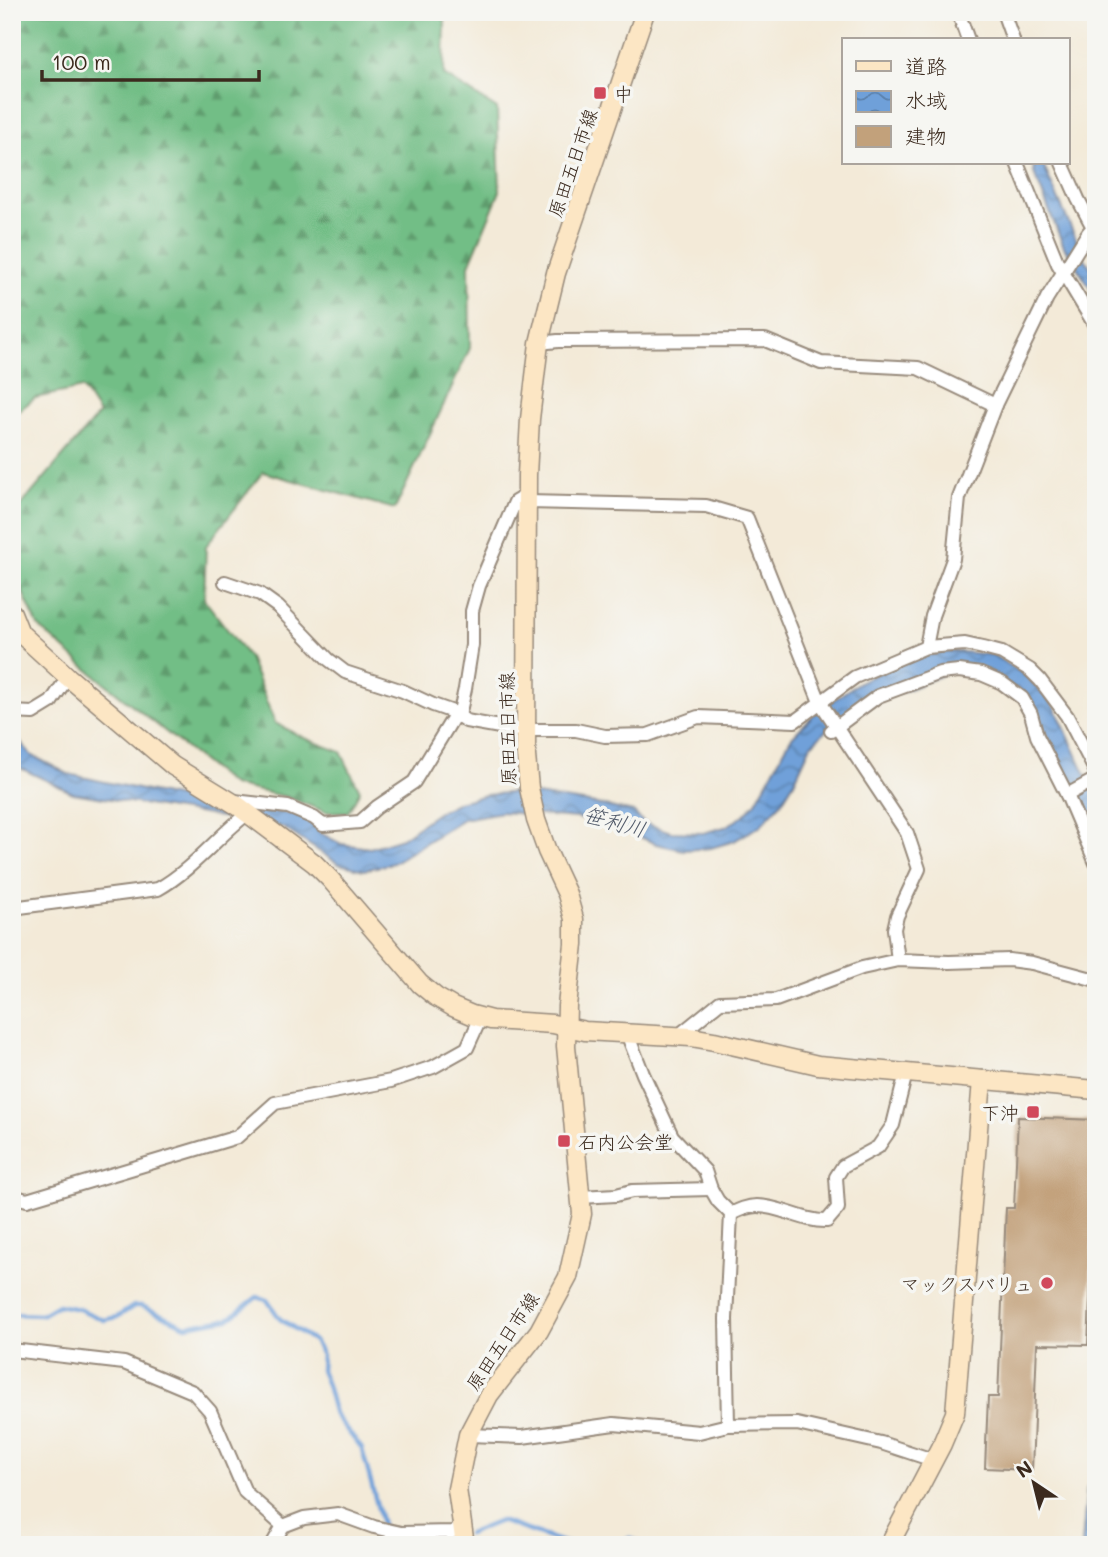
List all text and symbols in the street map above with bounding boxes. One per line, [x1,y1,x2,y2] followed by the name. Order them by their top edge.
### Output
[42,38,259,82] scale bar
[842,38,1070,164] legend
[52,48,111,75] text: 100 m
[905,52,947,79] text: 道路
[614,81,633,106] place label: 中
[592,85,608,101] marker: 中
[905,86,947,113] text: 水域
[542,105,602,221] street label: 原田五日市線
[905,122,947,149] text: 建物
[494,672,520,786] street label: 原田五日市線
[581,800,649,842] water label: 笹利川
[981,1100,1019,1125] place label: 下沖
[1025,1104,1041,1120] marker: 下沖
[578,1129,673,1154] place label: 石内公会堂
[556,1133,572,1149] marker: 石内公会堂
[900,1271,1033,1296] place label: マックスバリュ
[1039,1275,1055,1291] marker: マックスバリュ
[460,1287,544,1395] street label: 原田五日市線
[1000,1448,1070,1518] north arrow
[1011,1454,1037,1483] text: N

